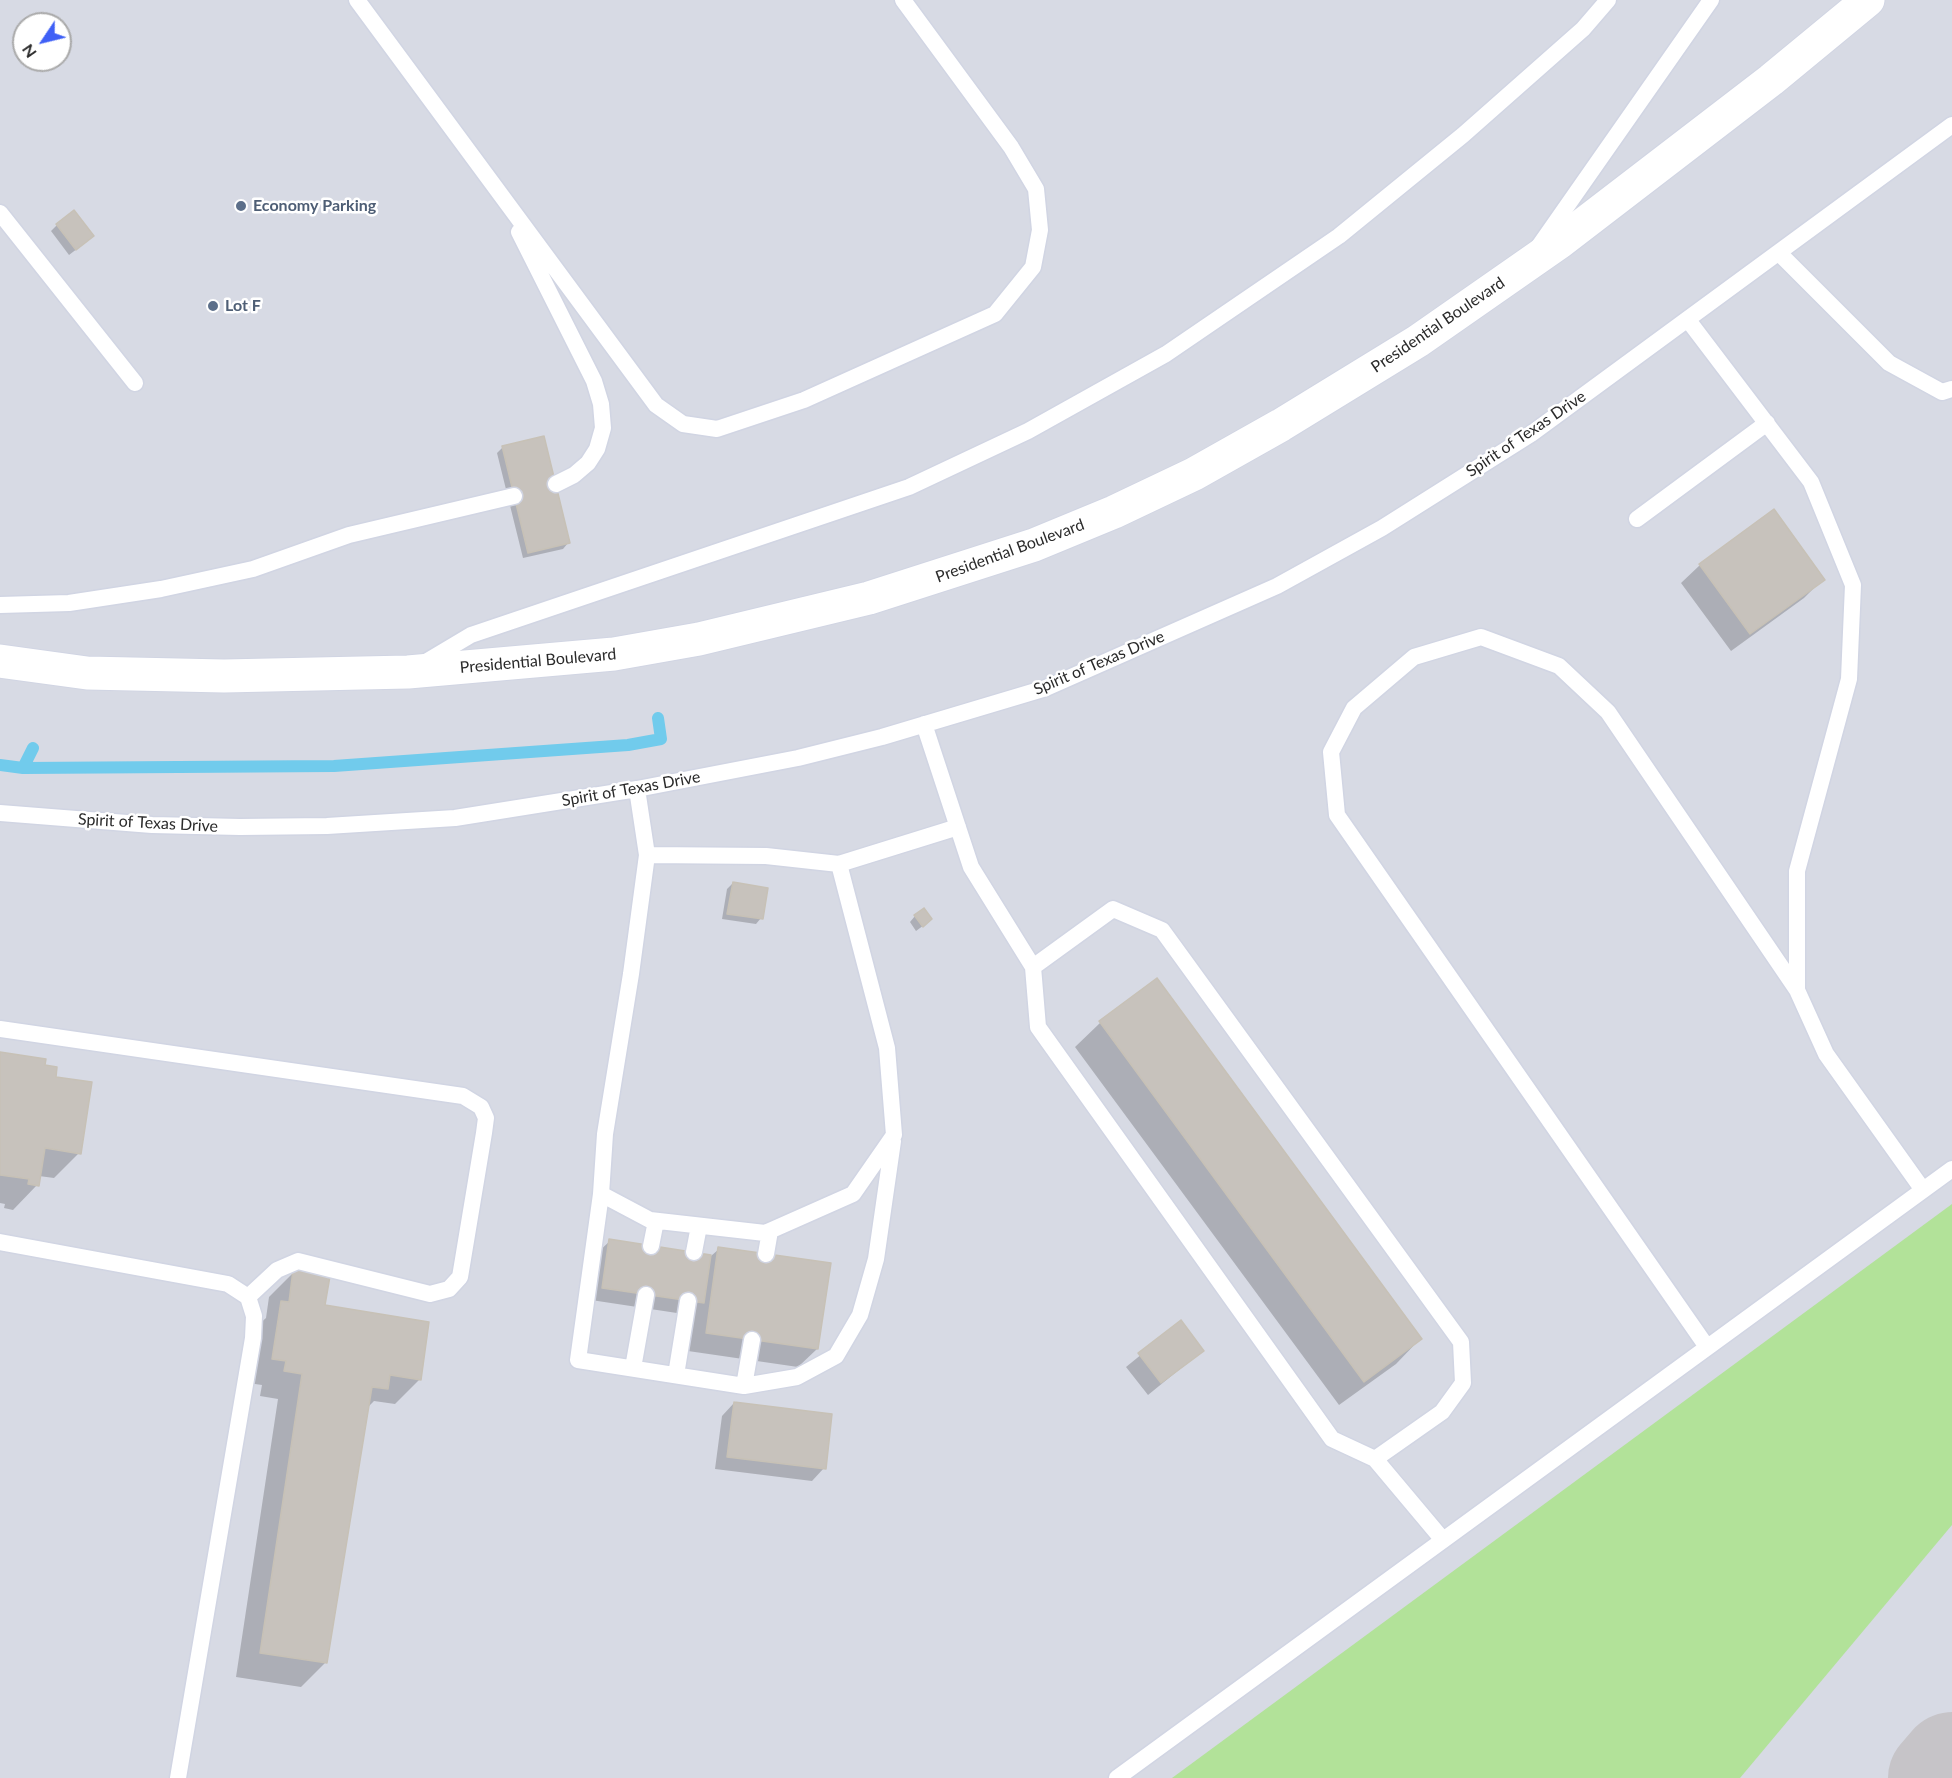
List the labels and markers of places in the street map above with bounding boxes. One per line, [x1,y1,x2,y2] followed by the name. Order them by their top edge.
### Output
[253,196,376,216] place label: Economy Parking
[234,199,248,213] marker: Economy Parking
[225,296,261,316] place label: Lot F
[206,299,220,313] marker: Lot F

